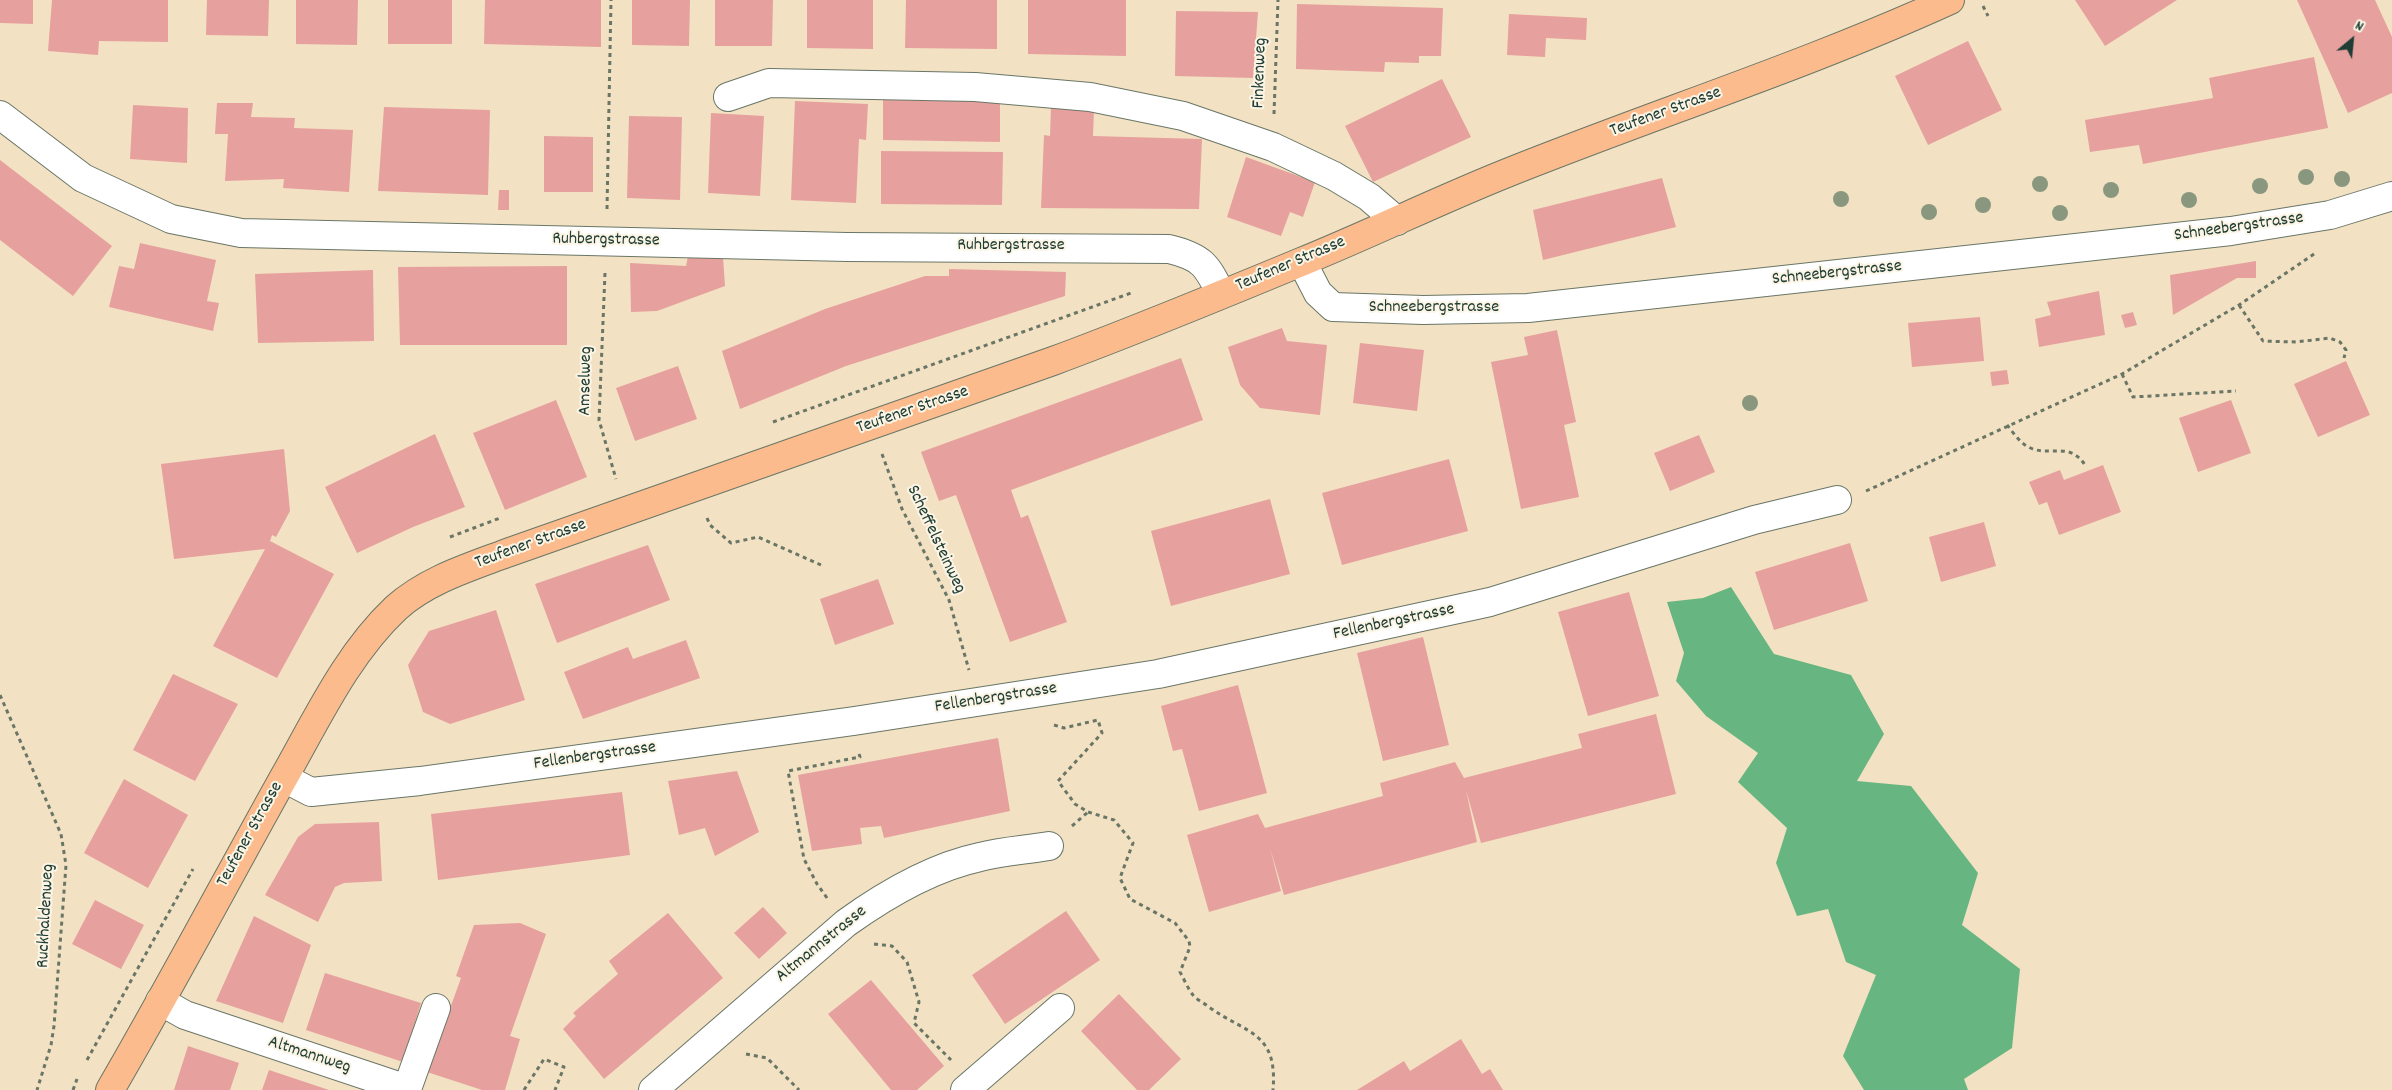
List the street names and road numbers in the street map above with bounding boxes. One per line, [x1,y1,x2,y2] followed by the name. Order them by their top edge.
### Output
[1249,37,1273,109] street label: Finkenweg
[1607,83,1725,143] street label: Teufener Strasse
[2173,208,2305,248] street label: Schneebergstrasse
[552,229,660,253] street label: Ruhbergstrasse
[1233,232,1349,298] street label: Teufener Strasse
[957,236,1065,258] street label: Ruhbergstrasse
[1771,256,1903,292] street label: Schneebergstrasse
[1369,298,1499,320] street label: Schneebergstrasse
[576,346,598,416] street label: Amselweg
[854,382,972,440] street label: Teufener Strasse
[901,482,969,598] street label: Scheffelsteinweg
[472,515,590,575] street label: Teufener Strasse
[1331,600,1457,646] street label: Fellenbergstrasse
[933,679,1059,719] street label: Fellenbergstrasse
[532,738,658,776] street label: Fellenbergstrasse
[213,779,289,891] street label: Teufener Strasse
[33,863,61,969] street label: Ruckhaldenweg
[772,902,872,988] street label: Altmannstrasse
[265,1033,353,1079] street label: Altmannweg

